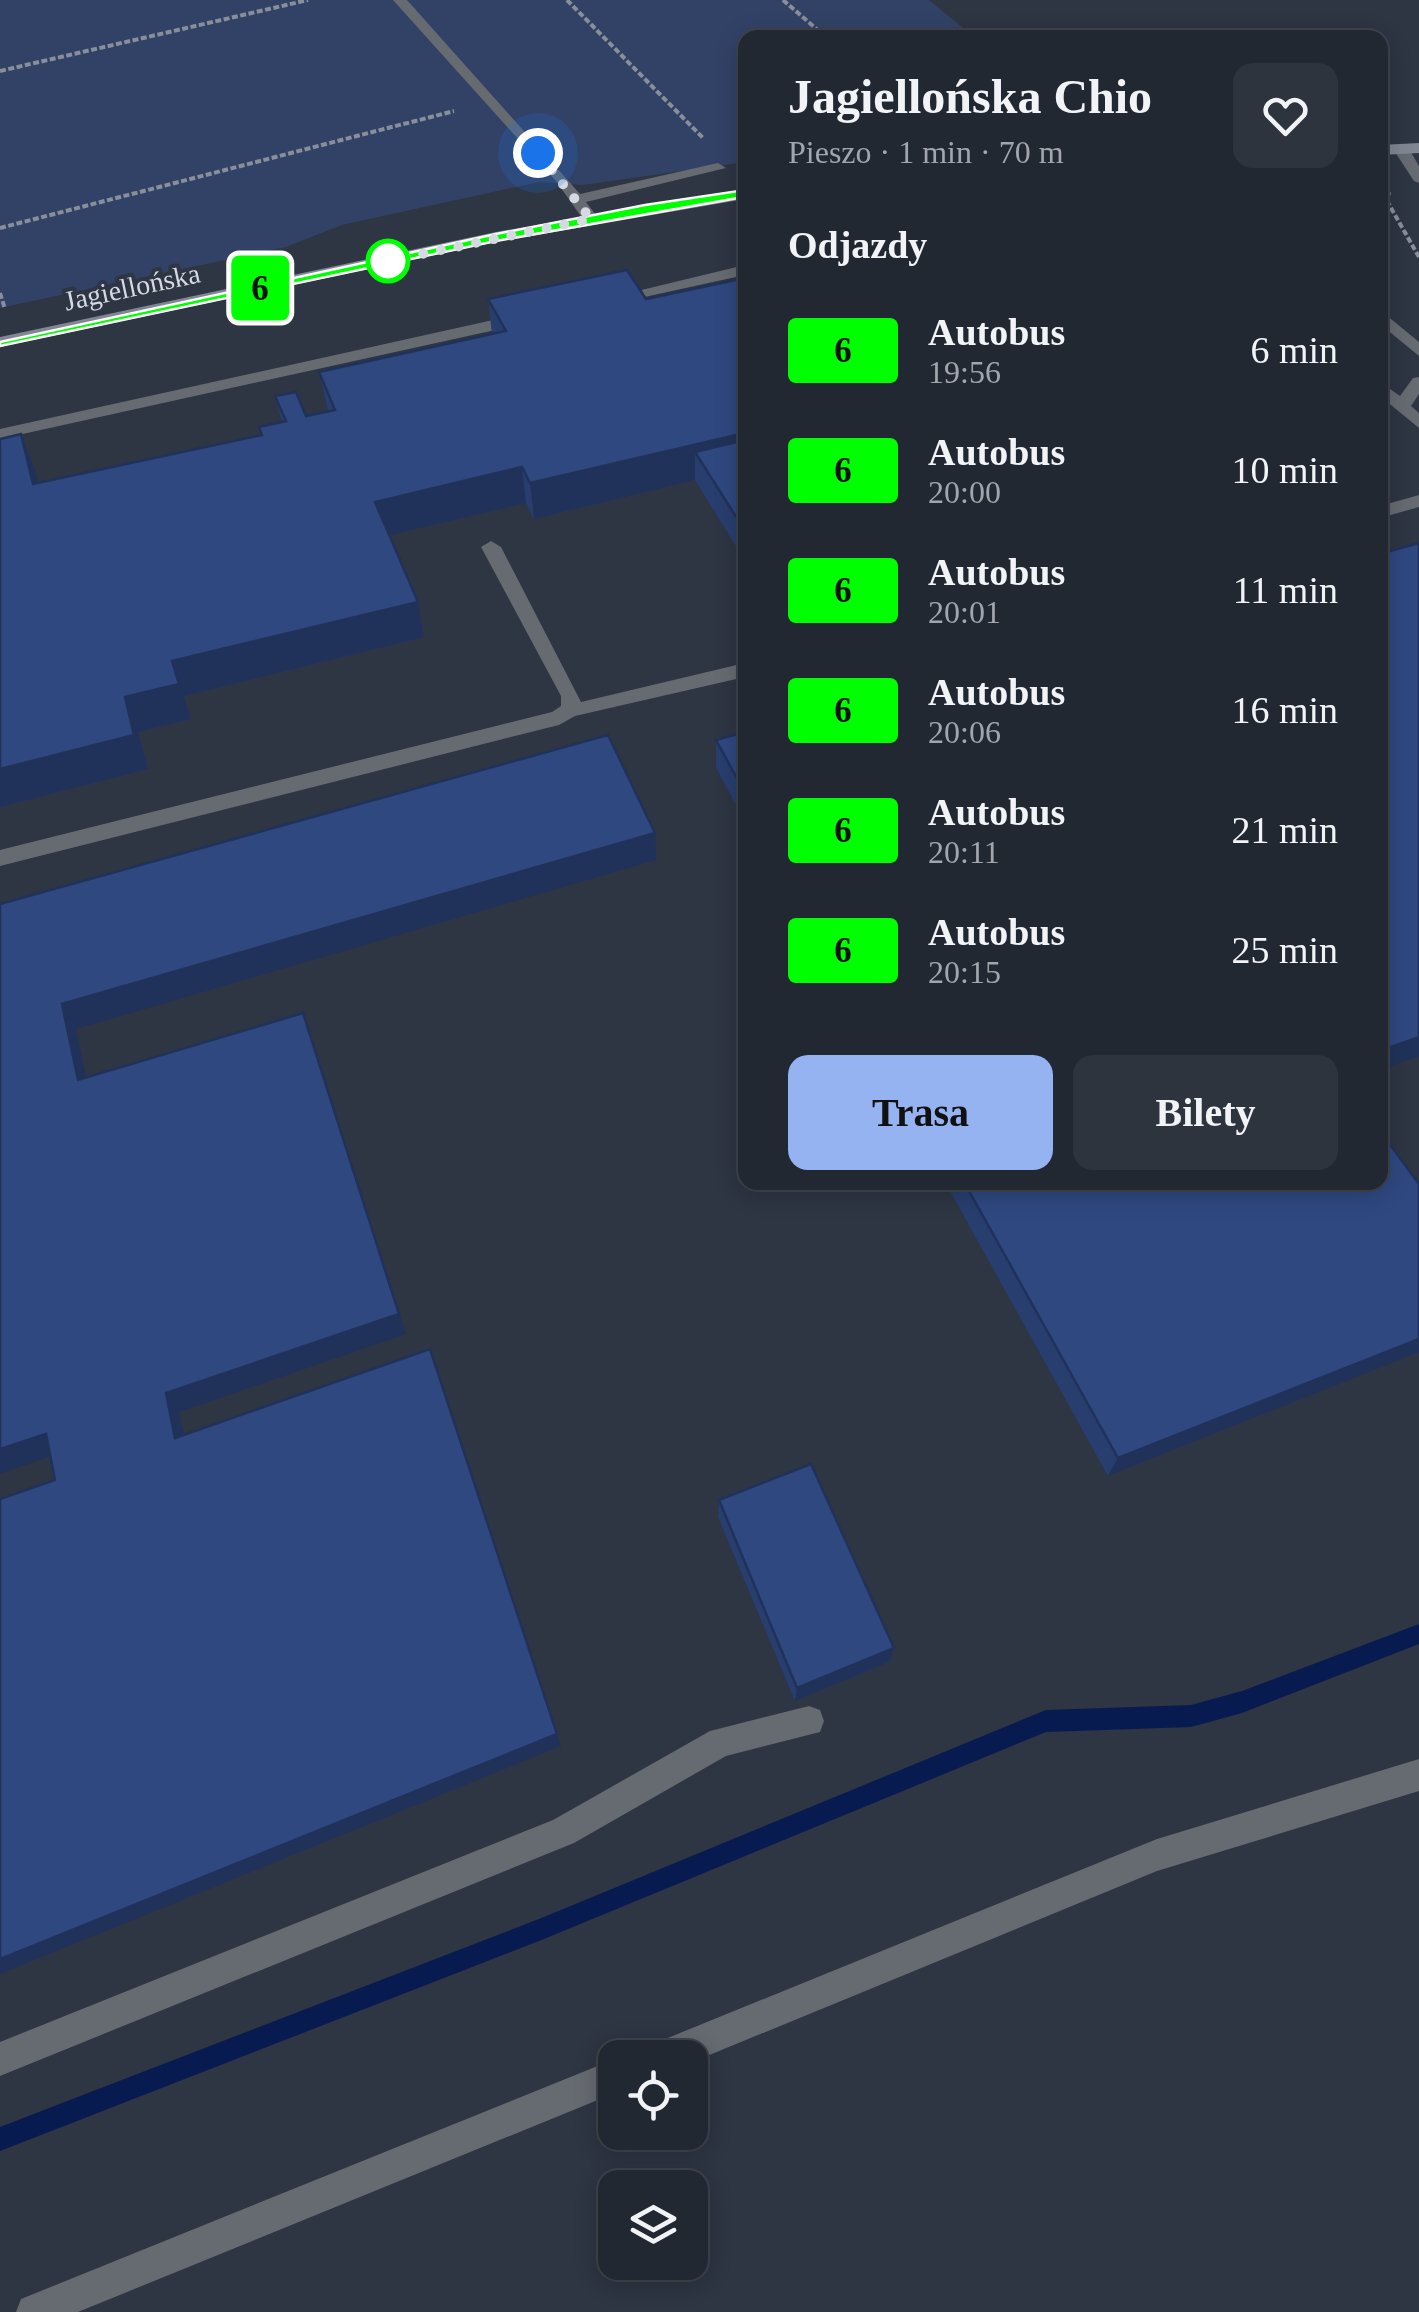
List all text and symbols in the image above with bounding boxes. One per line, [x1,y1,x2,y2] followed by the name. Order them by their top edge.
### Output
[1233,63,1338,168] button: heart
[788,70,1152,123] text: Jagiellońska Chio
[513,128,563,178] your location
[788,134,1064,170] text: Pieszo · 1 min · 70 m
[788,224,927,266] text: Odjazdy
[367,240,409,282] unlabelled marker
[228,256,292,320] line badge: 6
[61,257,203,317] street label: Jagiellońska
[251,269,269,308] text: 6
[928,311,1065,353] text: Autobus
[1250,329,1338,371] text: 6 min
[834,331,852,370] text: 6
[928,354,1001,390] text: 19:56
[928,431,1065,473] text: Autobus
[1231,449,1338,491] text: 10 min
[834,451,852,490] text: 6
[928,474,1001,510] text: 20:00
[928,551,1065,593] text: Autobus
[1233,569,1338,611] text: 11 min
[834,571,852,610] text: 6
[928,594,1001,630] text: 20:01
[928,671,1065,713] text: Autobus
[1231,689,1338,731] text: 16 min
[834,691,852,730] text: 6
[928,714,1001,750] text: 20:06
[928,791,1065,833] text: Autobus
[1231,809,1338,851] text: 21 min
[834,811,852,850] text: 6
[928,834,1000,870] text: 20:11
[928,911,1065,953] text: Autobus
[1231,929,1338,971] text: 25 min
[834,931,852,970] text: 6
[928,954,1001,990] text: 20:15
[788,1055,1053,1170] button: Trasa
[1073,1055,1338,1170] button: Bilety
[598,2040,708,2280] map controls
[598,2040,708,2150] button: locate
[598,2170,708,2280] button: layers

